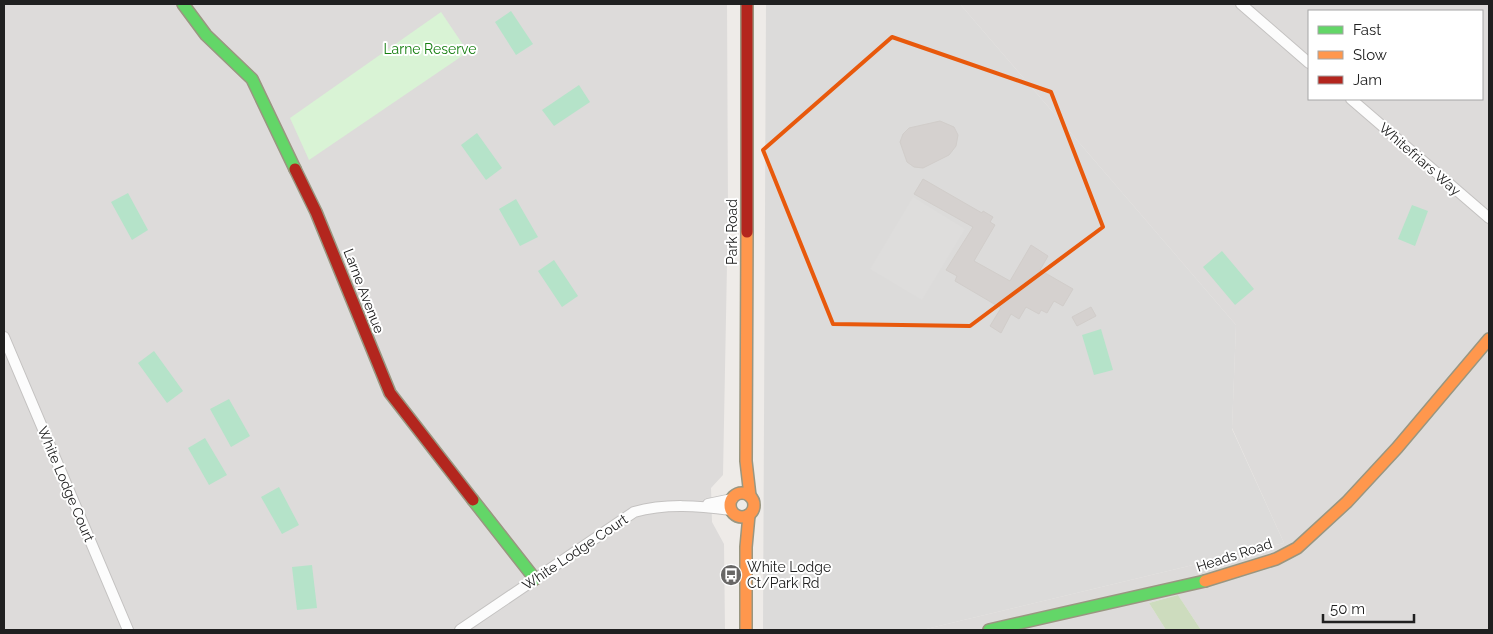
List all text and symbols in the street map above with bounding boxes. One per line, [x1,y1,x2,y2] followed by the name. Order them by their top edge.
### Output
[1308,10,1483,100] legend
[1353,21,1381,39] text: Fast
[383,41,477,57] park label: Larne Reserve
[1353,46,1387,64] text: Slow
[1353,71,1382,89] text: Jam
[1376,119,1464,199] street label: Whitefriars Way
[724,199,740,265] street label: Park Road
[341,246,387,336] street label: Larne Avenue
[34,424,98,544] street label: White Lodge Court
[519,511,631,593] street label: White Lodge Court
[1194,535,1274,575] street label: Heads Road
[747,559,831,591] place label: White Lodge Ct/Park Rd
[719,563,743,587] bus stop icon: White Lodge Ct/Park Rd
[1323,592,1414,624] scale bar
[1330,600,1365,618] text: 50 m

